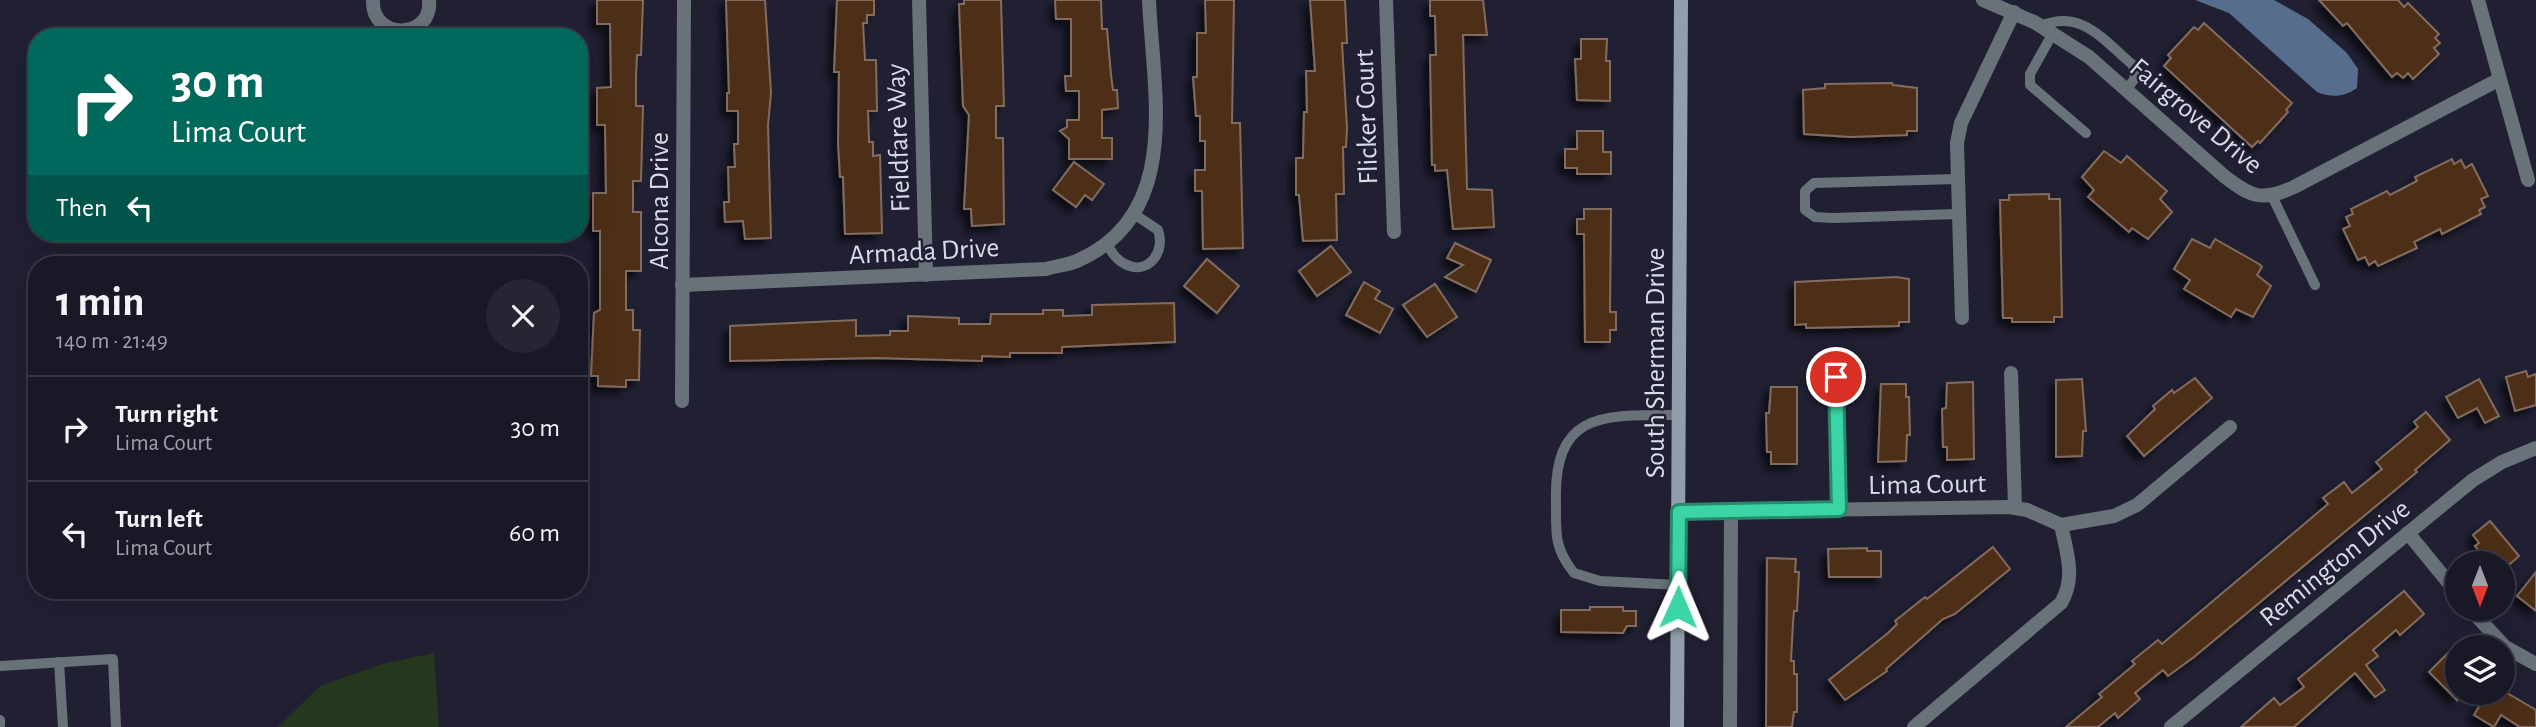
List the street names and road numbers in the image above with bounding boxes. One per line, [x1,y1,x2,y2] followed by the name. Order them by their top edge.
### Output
[1351,49,1383,185] street label: Flicker Court
[2124,53,2267,180] street label: Fairgrove Drive
[882,63,916,213] street label: Fieldfare Way
[646,132,674,270] street label: Alcona Drive
[848,234,1000,270] street label: Armada Drive
[1642,248,1670,478] street label: South Sherman Drive
[1868,470,1986,500] street label: Lima Court
[2255,495,2416,632] street label: Remington Drive

